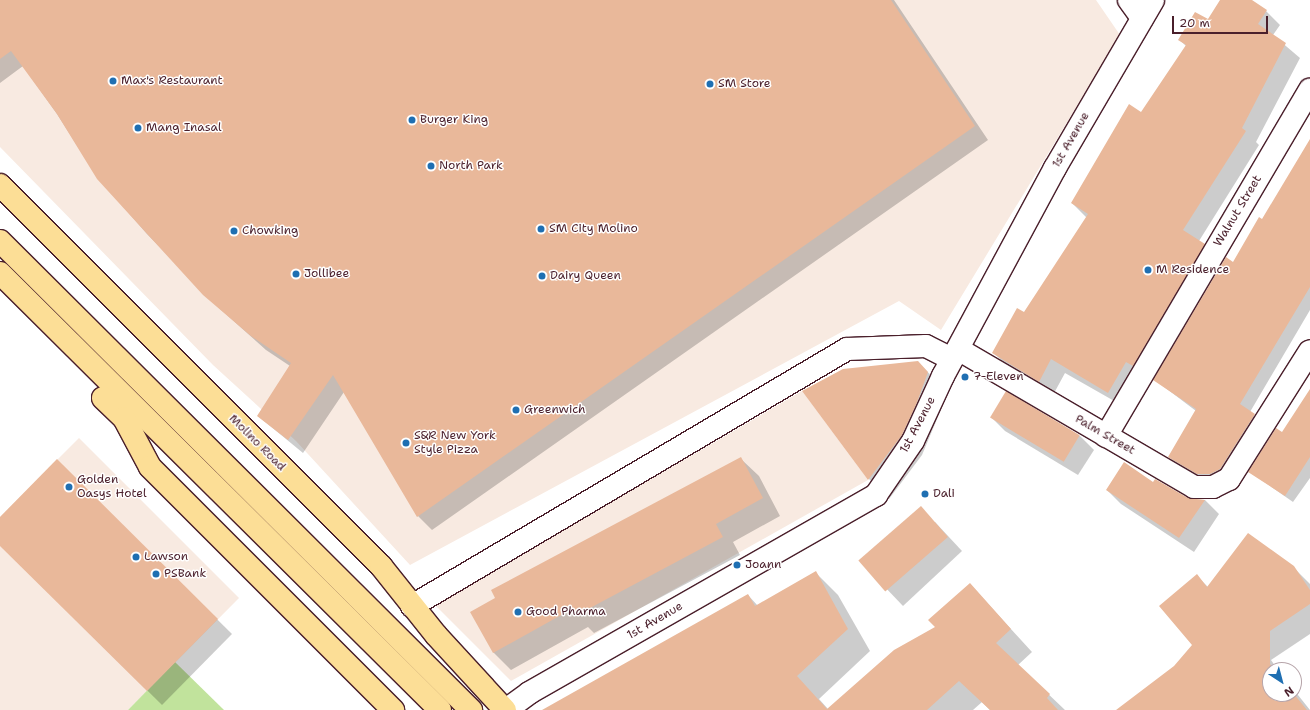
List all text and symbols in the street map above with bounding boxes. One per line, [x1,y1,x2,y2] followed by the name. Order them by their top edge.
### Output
[1174,8,1270,34] scale bar
[1179,15,1210,31] text: 20 m
[121,74,223,88] place label: Max's Restaurant
[108,76,118,86] marker: Max's Restaurant
[718,77,771,91] place label: SM Store
[705,79,715,89] marker: SM Store
[1049,110,1093,170] street label: 1st Avenue
[420,113,488,127] place label: Burger King
[407,115,417,125] marker: Burger King
[146,121,222,135] place label: Mang Inasal
[133,123,143,133] marker: Mang Inasal
[439,159,503,173] place label: North Park
[426,161,436,171] marker: North Park
[1211,173,1265,249] street label: Walnut Street
[549,222,638,236] place label: SM City Molino
[242,224,298,238] place label: Chowking
[536,224,546,234] marker: SM City Molino
[229,226,239,236] marker: Chowking
[1156,263,1229,277] place label: M Residence
[1143,265,1153,275] marker: M Residence
[304,267,349,281] place label: Jollibee
[291,269,301,279] marker: Jollibee
[550,269,621,283] place label: Dairy Queen
[537,271,547,281] marker: Dairy Queen
[973,370,1024,384] place label: 7-Eleven
[960,372,970,382] marker: 7-Eleven
[897,394,939,456] street label: 1st Avenue
[524,403,586,417] place label: Greenwich
[511,405,521,415] marker: Greenwich
[226,412,288,474] street label: Molino Road
[1072,412,1138,458] street label: Palm Street
[414,429,496,457] place label: S&R New York Style Pizza
[401,438,411,448] marker: S&R New York Style Pizza
[77,473,147,501] place label: Golden Oasys Hotel
[64,482,74,492] marker: Golden Oasys Hotel
[933,487,955,501] place label: Dali
[920,489,930,499] marker: Dali
[144,550,188,564] place label: Lawson
[131,552,141,562] marker: Lawson
[745,558,781,572] place label: Joann
[732,560,742,570] marker: Joann
[164,567,206,581] place label: PSBank
[151,569,161,579] marker: PSBank
[625,599,685,643] street label: 1st Avenue
[526,605,606,619] place label: Good Pharma
[513,607,523,617] marker: Good Pharma
[1262,662,1302,702] north arrow
[1281,683,1297,700] text: N

